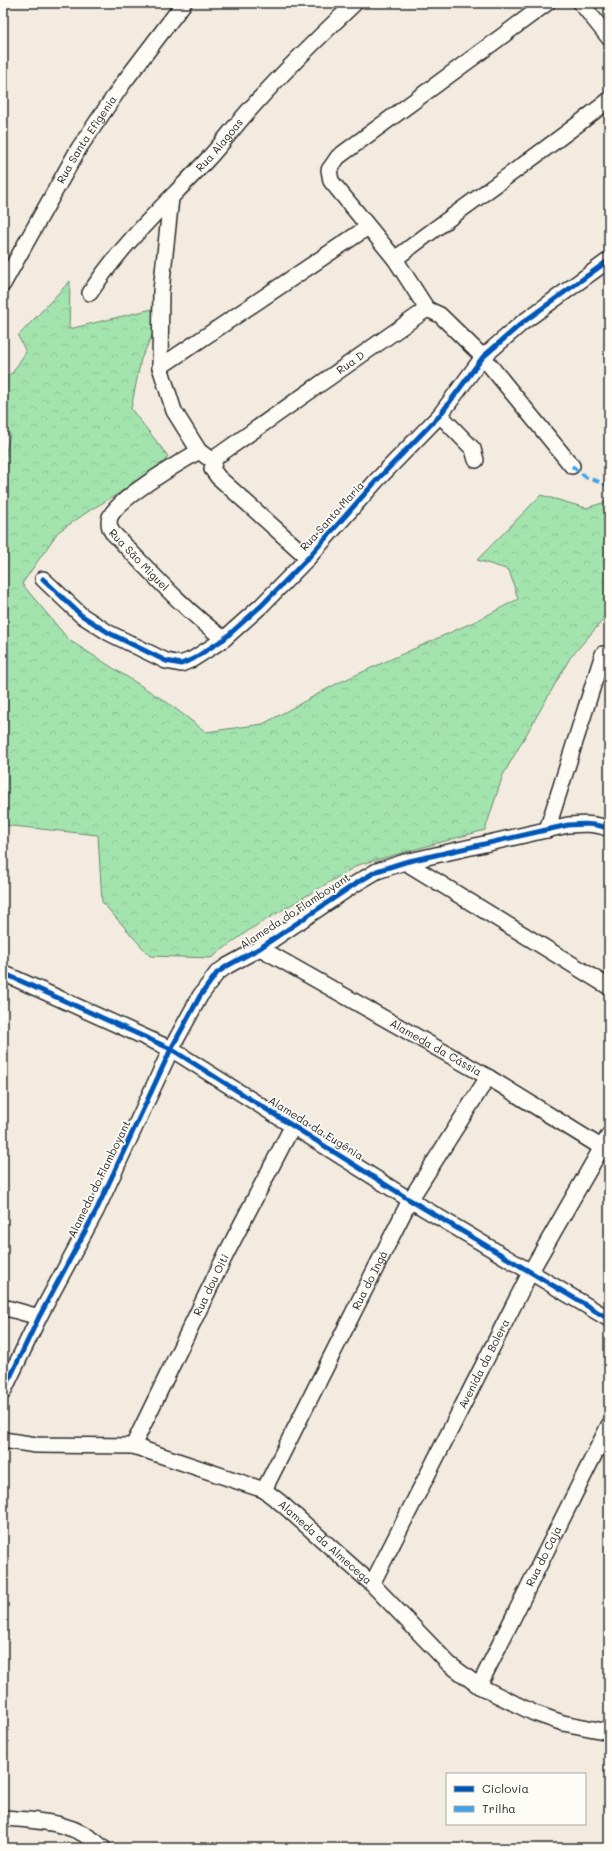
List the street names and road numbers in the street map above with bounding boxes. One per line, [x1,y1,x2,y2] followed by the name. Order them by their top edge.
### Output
[53,92,120,186] street label: Rua Santa Efigenia
[192,115,246,175] street label: Rua Alagoas
[333,347,367,377] street label: Rua D
[296,477,367,554] street label: Rua Santa Maria
[106,525,172,594] street label: Rua São Miguel
[237,869,353,952] street label: Alameda do Flamboyant
[387,1015,485,1079] street label: Alameda da Cássia
[266,1092,367,1163] street label: Alameda da Eugênia
[64,1117,134,1240] street label: Alameda do Flamboyant
[348,1247,391,1312] street label: Rua do Ingá
[189,1251,232,1318] street label: Rua dou Oiti
[454,1316,513,1411] street label: Avenida da Bolera
[276,1496,375,1587] street label: Alameda da Almecega
[522,1523,565,1589] street label: Rua do Caja

